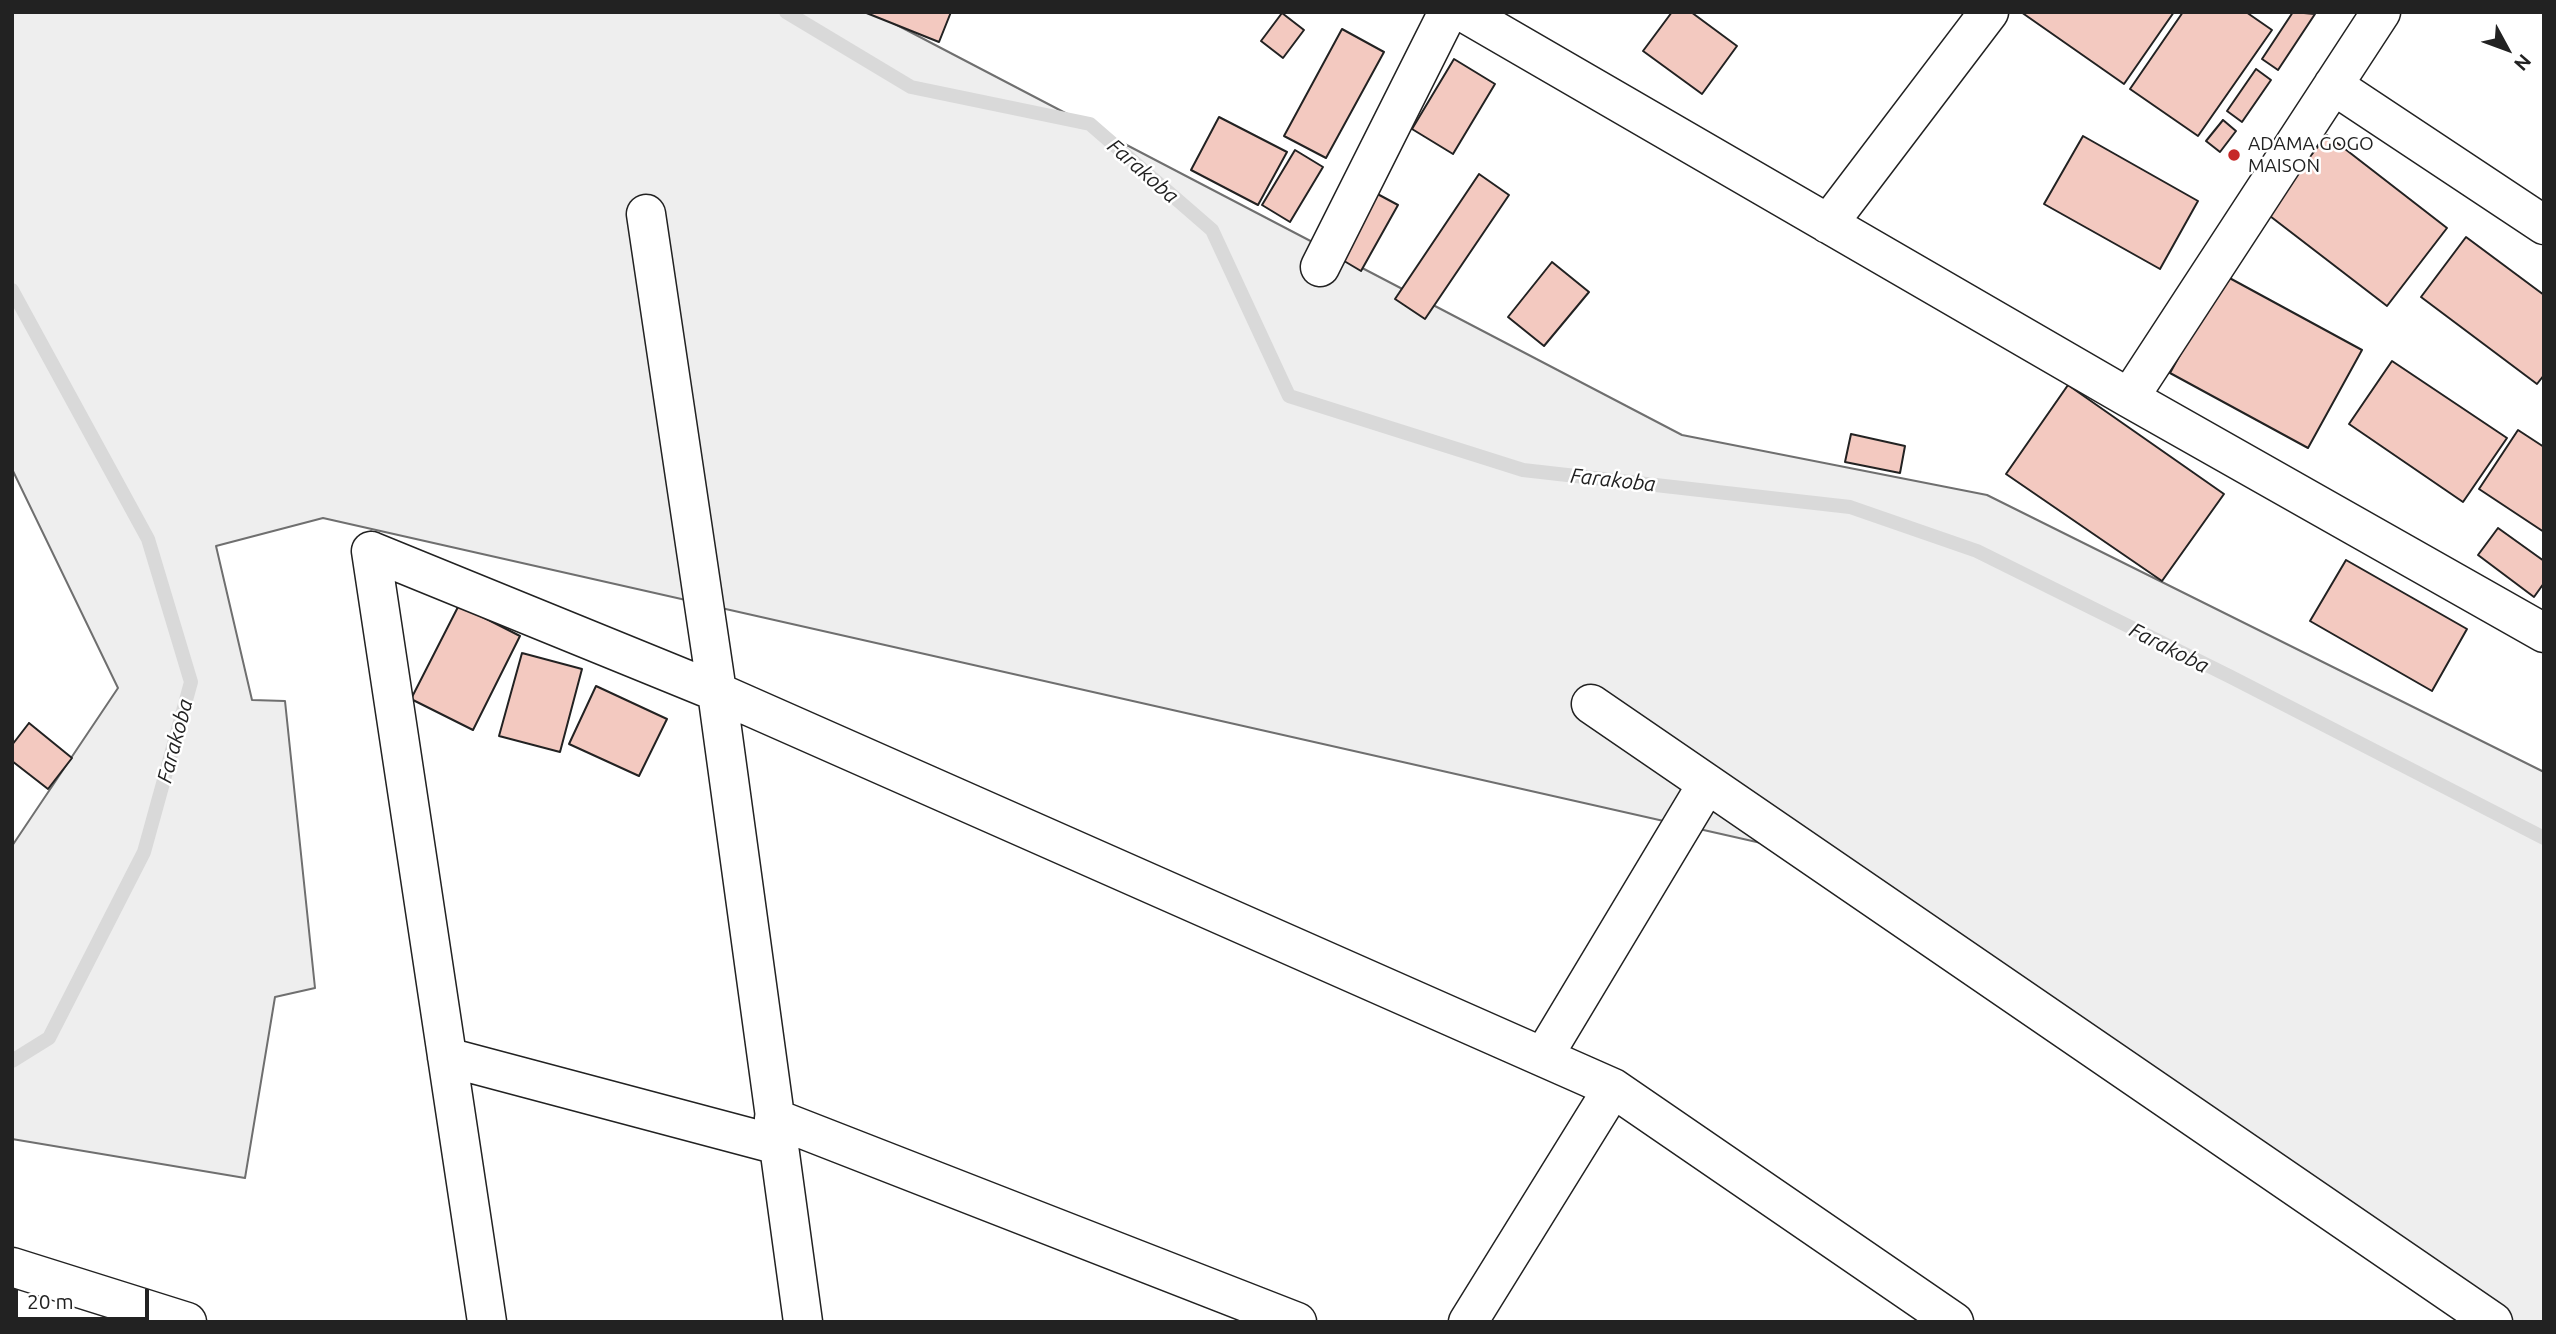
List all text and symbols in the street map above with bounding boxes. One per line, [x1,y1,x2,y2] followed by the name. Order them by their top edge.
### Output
[2472,14,2542,84] north arrow
[2510,50,2536,75] text: N
[1102,133,1184,209] water label: Farakoba
[2248,133,2374,177] place label: ADAMA GOGO MAISON
[2226,147,2242,163] marker: ADAMA GOGO MAISON
[1569,463,1657,497] water label: Farakoba
[2125,617,2213,679] water label: Farakoba
[152,696,198,786] water label: Farakoba
[18,1274,152,1318] scale bar
[27,1289,74,1313] text: 20 m

